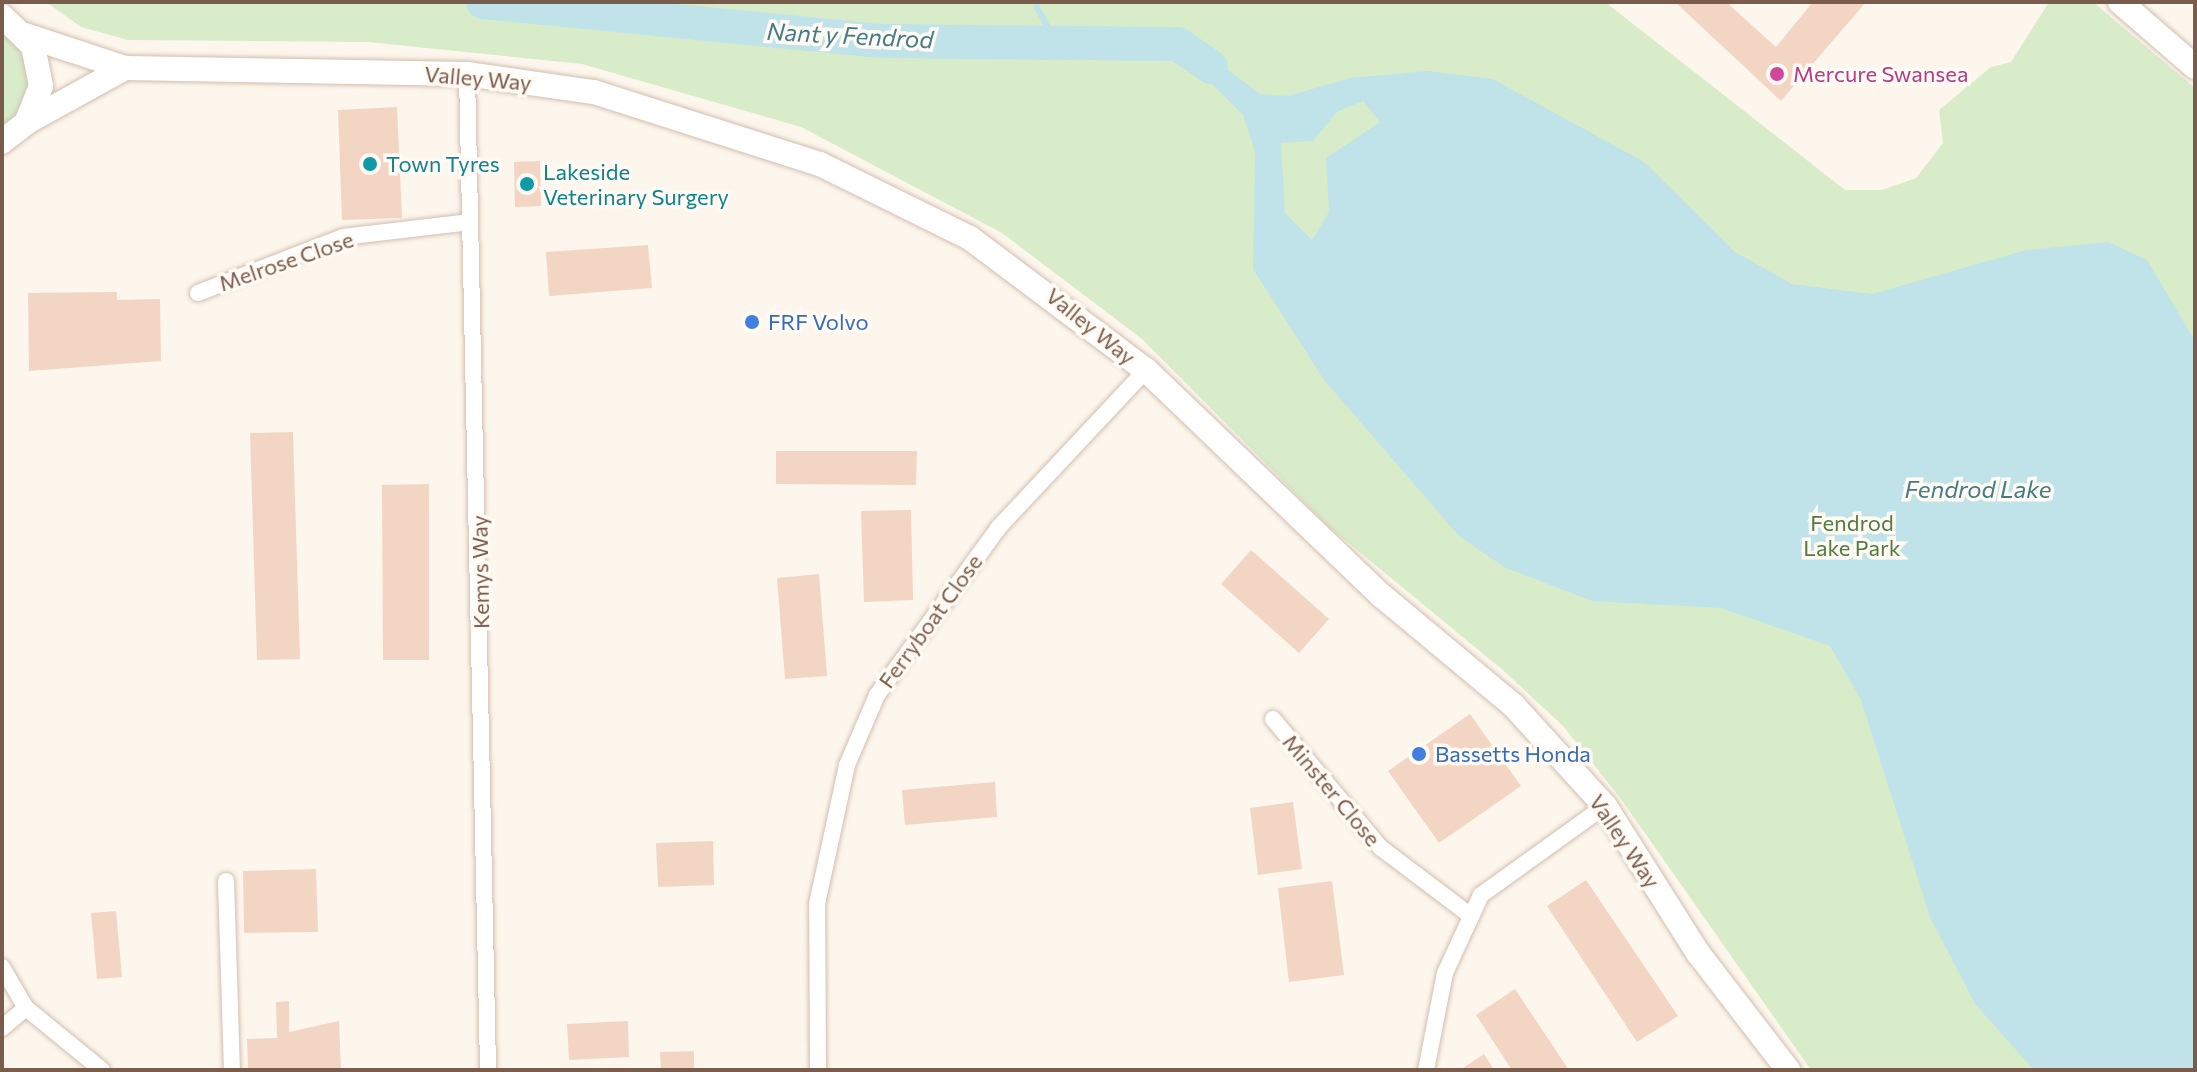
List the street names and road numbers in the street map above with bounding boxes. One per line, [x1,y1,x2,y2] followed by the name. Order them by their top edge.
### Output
[423,60,533,96] street label: Valley Way
[215,226,357,296] street label: Melrose Close
[1041,282,1141,370] street label: Valley Way
[466,515,494,629] street label: Kemys Way
[873,549,987,693] street label: Ferryboat Close
[1278,729,1386,851] street label: Minster Close
[1584,789,1666,893] street label: Valley Way

